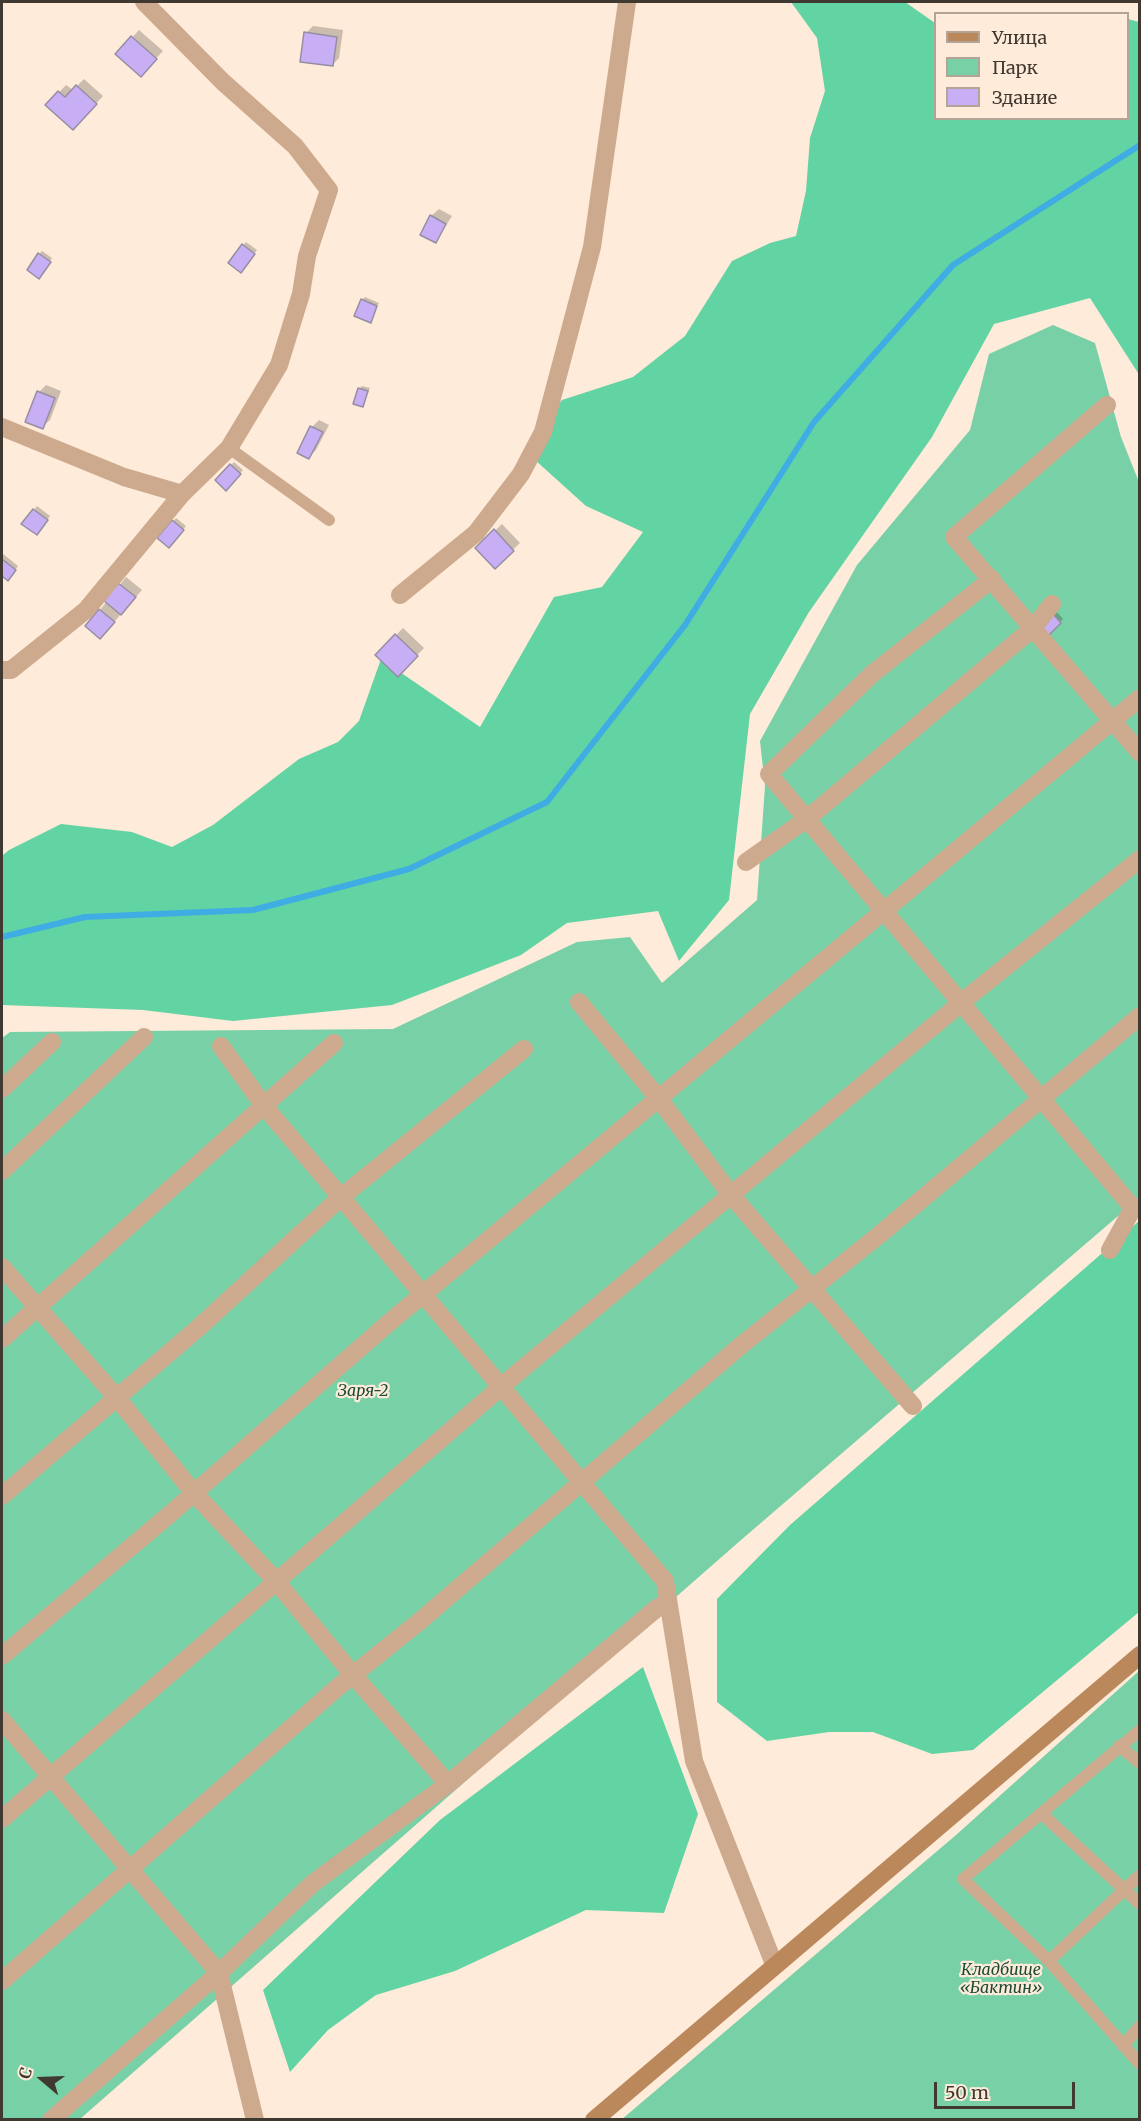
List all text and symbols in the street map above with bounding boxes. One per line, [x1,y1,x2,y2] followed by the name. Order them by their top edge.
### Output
[934,12,1129,120] legend
[992,26,1047,49] text: Улица
[992,56,1038,79] text: Парк
[992,86,1057,109] text: Здание
[338,1381,388,1401] park label: Заря-2
[960,1960,1042,1998] park label: Кладбище «Бактин»
[12,2049,72,2109] north arrow
[14,2065,36,2081] text: С
[937,2070,1078,2108] scale bar
[945,2081,989,2104] text: 50 m

